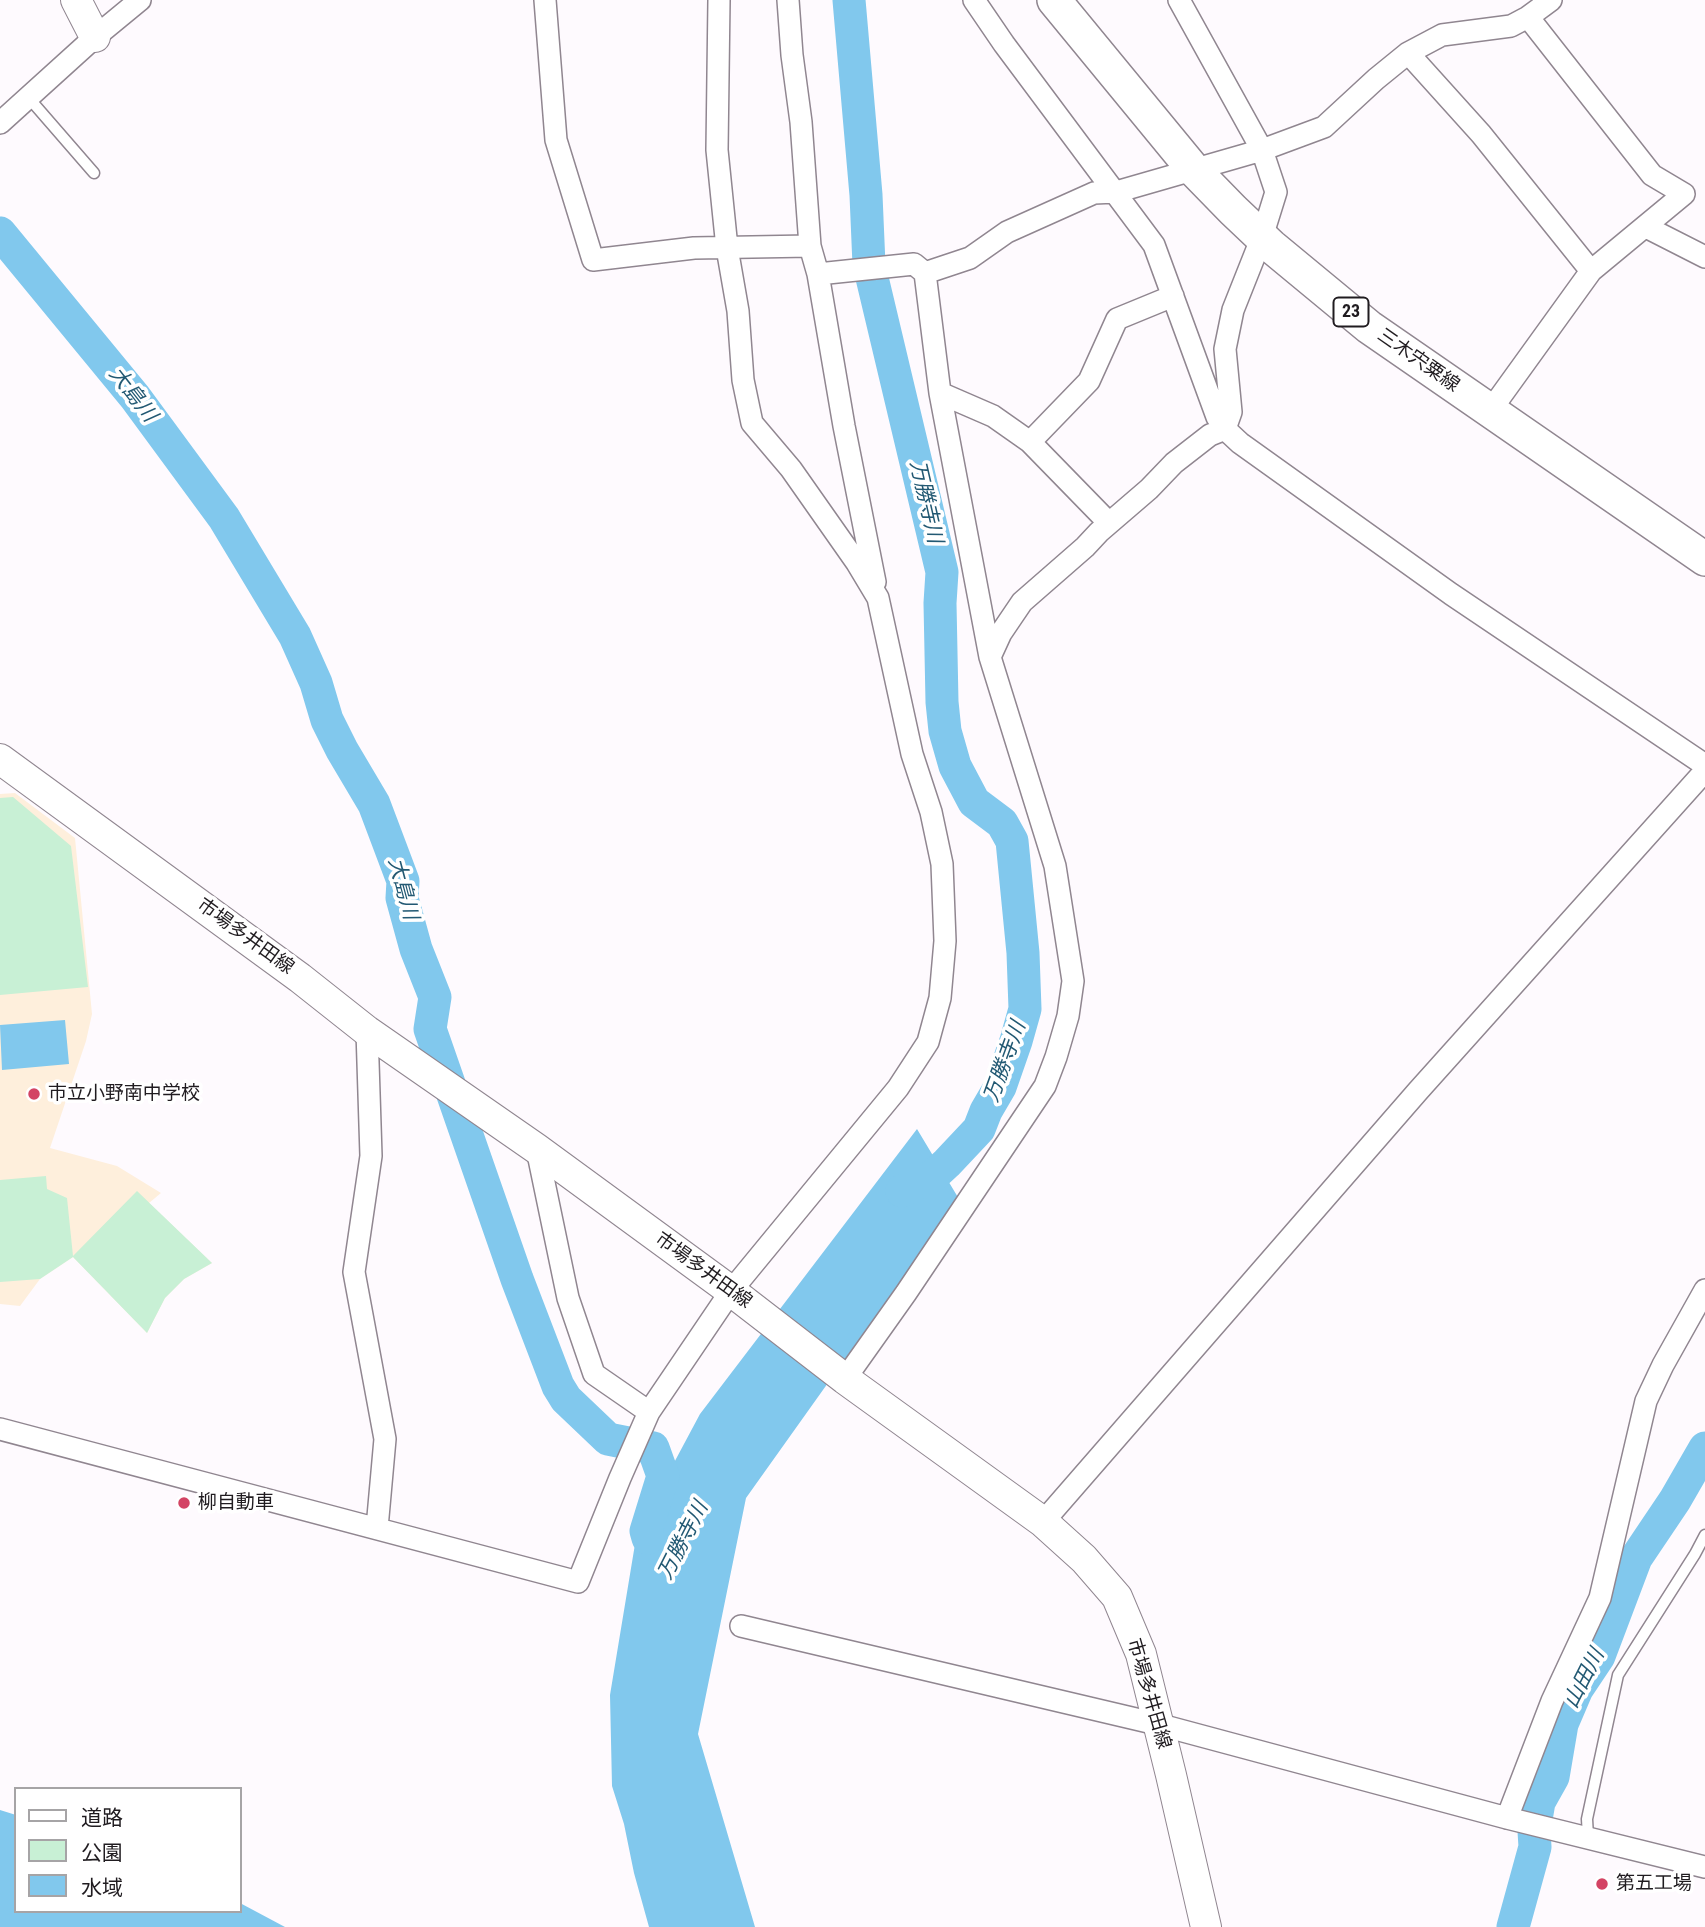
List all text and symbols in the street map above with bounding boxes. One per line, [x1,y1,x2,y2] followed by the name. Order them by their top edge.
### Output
[1334,298,1368,326] road number: 23
[1373,324,1463,398] street label: 三木宍粟線
[103,362,161,428] water label: 大島川
[903,458,947,546] water label: 万勝寺川
[382,855,422,923] water label: 大島川
[192,894,298,980] street label: 市場多井田線
[980,1018,1032,1106] water label: 万勝寺川
[48,1083,200,1105] place label: 市立小野南中学校
[26,1086,42,1102] marker: 市立小野南中学校
[650,1228,756,1314] street label: 市場多井田線
[198,1492,274,1514] place label: 柳自動車
[176,1495,192,1511] marker: 柳自動車
[654,1498,714,1584] water label: 万勝寺川
[1121,1636,1175,1752] street label: 市場多井田線
[1559,1645,1611,1713] water label: 山田川
[14,1787,242,1913] legend
[81,1806,123,1830] text: 道路
[81,1841,123,1865] text: 公園
[1616,1873,1692,1895] place label: 第五工場
[81,1876,123,1900] text: 水域
[1594,1876,1610,1892] marker: 第五工場

